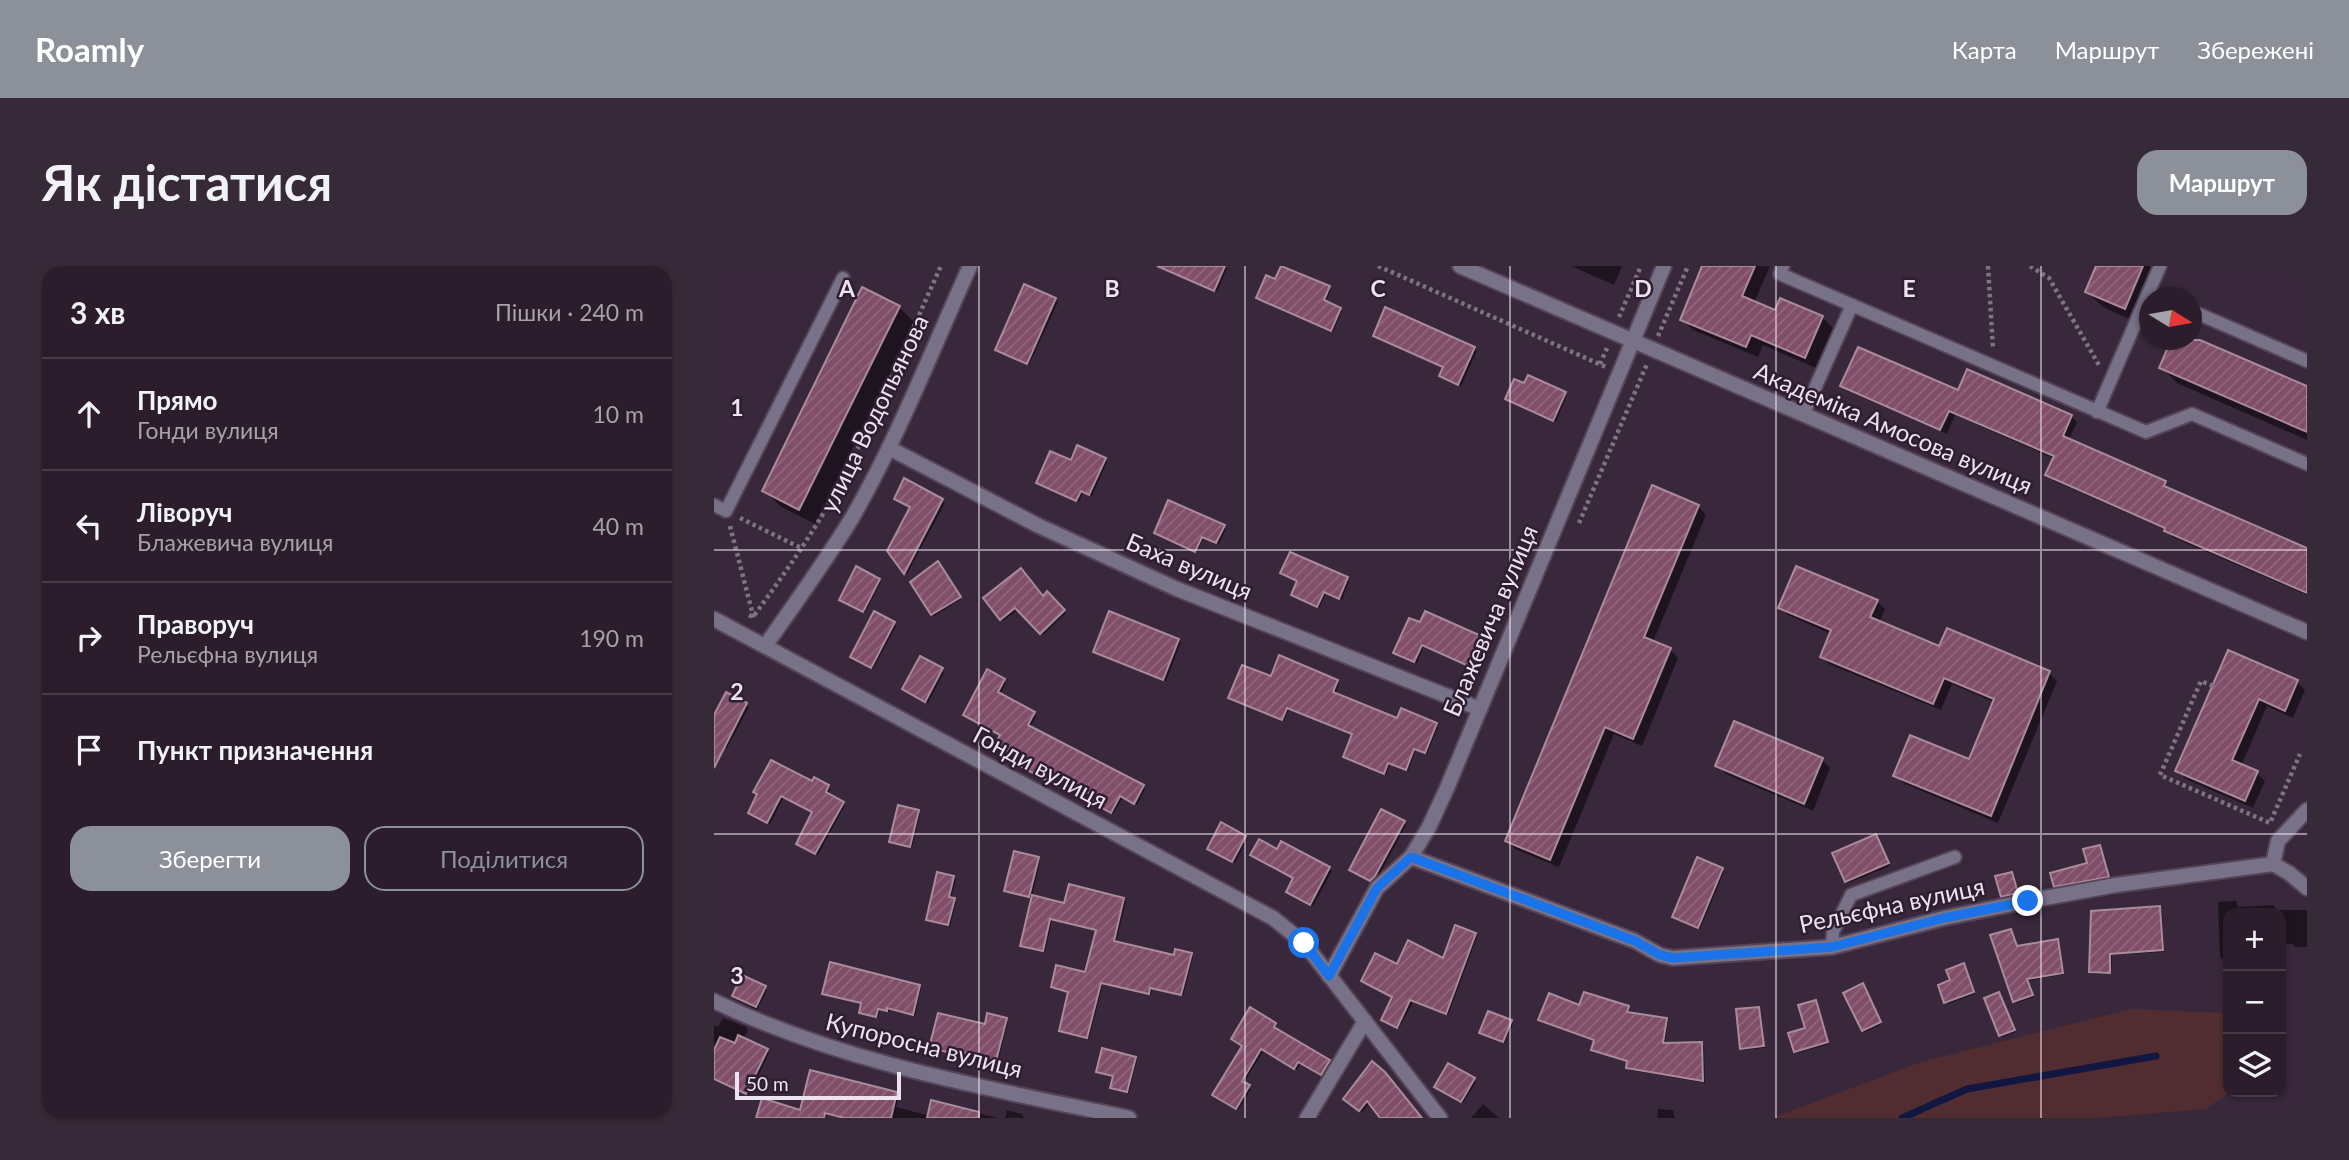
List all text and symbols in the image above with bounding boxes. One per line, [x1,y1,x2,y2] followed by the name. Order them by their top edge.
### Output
[35,29,144,69] text: Roamly
[1952,35,2017,64] text: Карта
[2055,35,2159,64] text: Маршрут
[2197,35,2314,64] text: Збережені
[2137,150,2307,215] button: Маршрут
[42,153,332,211] text: Як дістатися
[838,274,856,302] text: A
[1104,274,1120,302] text: B
[1370,274,1386,302] text: C
[1634,274,1652,302] text: D
[1902,274,1916,302] text: E
[2139,287,2202,350] north arrow
[70,294,125,330] text: 3 хв
[495,298,644,326] text: Пішки · 240 m
[813,310,934,517] street label: улица Водопьянова
[1750,356,2037,499] street label: Академіка Амосова вулиця
[137,384,218,416] text: Прямо
[730,393,744,421] text: 1
[70,395,108,433] icon: ahead
[593,400,644,428] text: 10 m
[137,416,279,444] text: Гонди вулиця
[137,496,233,528] text: Ліворуч
[70,507,108,545] icon: left
[593,512,644,540] text: 40 m
[1436,520,1543,720] street label: Блажевича вулиця
[1122,526,1257,605] street label: Баха вулиця
[137,528,333,556] text: Блажевича вулиця
[137,608,254,640] text: Праворуч
[70,619,108,657] icon: right
[579,624,644,652] text: 190 m
[137,640,318,668] text: Рельєфна вулиця
[730,677,744,705] text: 2
[969,719,1113,814] street label: Гонди вулиця
[70,731,108,769] icon: arrive
[137,734,373,766] text: Пункт призначення
[70,826,350,891] button: Зберегти
[364,826,644,891] button: Поділитися
[1796,871,1987,938] street label: Рельєфна вулиця
[2012,885,2043,916] route end
[2223,908,2286,1097] map controls
[2223,908,2286,971] button: +
[1288,927,1319,958] route start
[730,961,744,989] text: 3
[2223,971,2286,1034] button: −
[823,1006,1026,1083] street label: Купоросна вулиця
[2223,1034,2286,1097] button: layers
[735,1069,901,1101] scale bar
[746,1072,789,1095] text: 50 m

